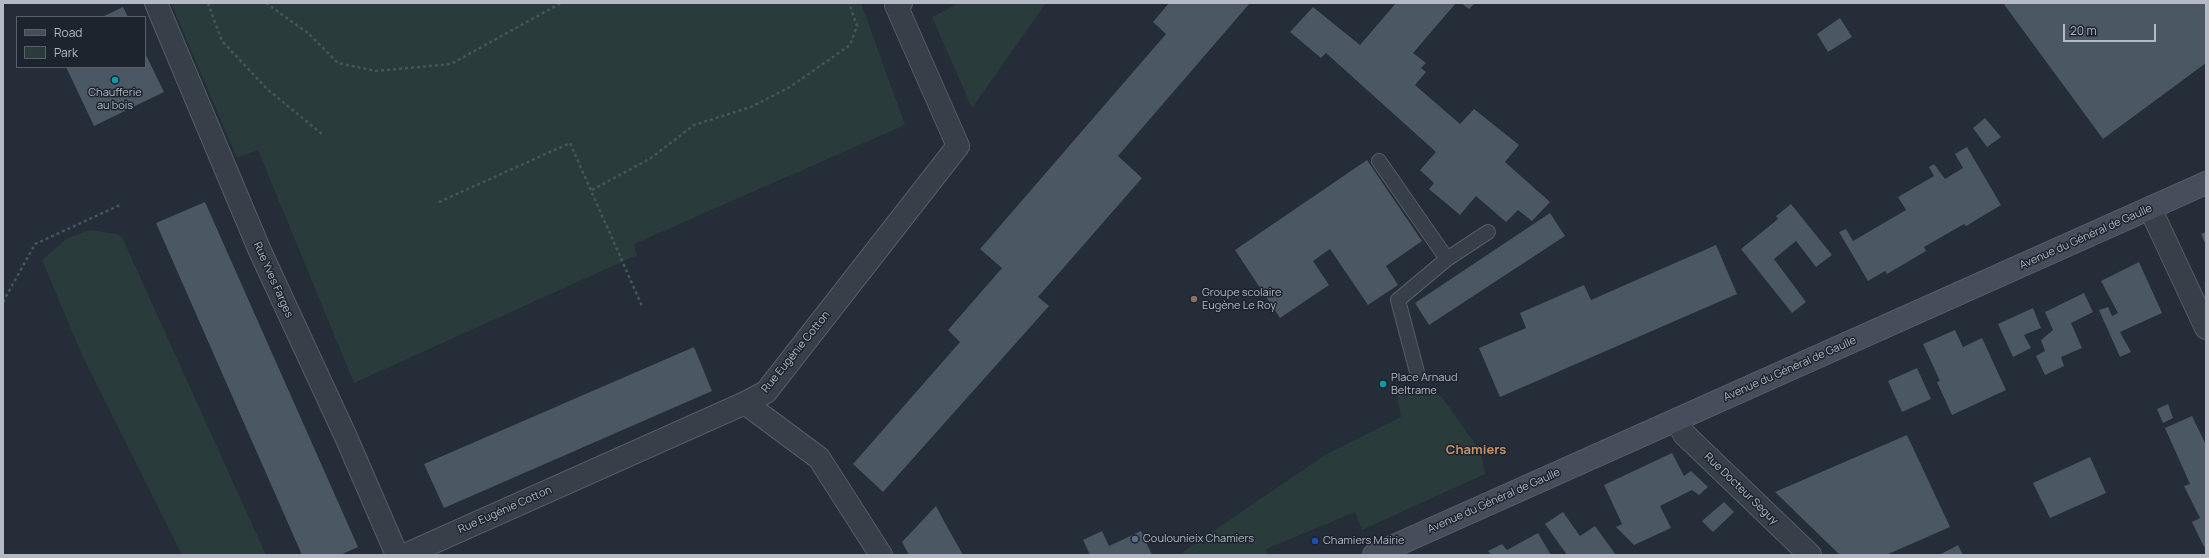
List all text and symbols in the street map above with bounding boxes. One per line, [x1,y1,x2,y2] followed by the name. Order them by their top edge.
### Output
[16,16,146,68] legend
[2065,16,2158,42] scale bar
[2070,22,2097,39] text: 20 m
[54,24,82,41] text: Road
[54,44,78,61] text: Park
[110,75,120,85] marker: Chaufferie au bois
[88,86,142,112] place label: Chaufferie au bois
[2018,202,2154,272] street label: Avenue du Général de Gaulle
[250,240,296,320] street label: Rue Yves Farges
[1202,286,1282,312] place label: Groupe scolaire Eugène Le Roy
[1189,294,1199,304] marker: Groupe scolaire Eugène Le Roy
[759,309,833,395] street label: Rue Eugénie Cotton
[1722,334,1858,404] street label: Avenue du Général de Gaulle
[1391,371,1458,397] place label: Place Arnaud Beltrame
[1378,379,1388,389] marker: Place Arnaud Beltrame
[1446,442,1506,458] district label: Chamiers
[1701,450,1781,528] street label: Rue Docteur Seguy
[1426,466,1562,536] street label: Avenue du Général de Gaulle
[456,483,554,537] street label: Rue Eugénie Cotton
[1143,532,1254,546] place label: Coulounieix Chamiers
[1130,534,1140,544] marker: Coulounieix Chamiers
[1323,534,1404,548] place label: Chamiers Mairie
[1310,536,1320,546] marker: Chamiers Mairie

